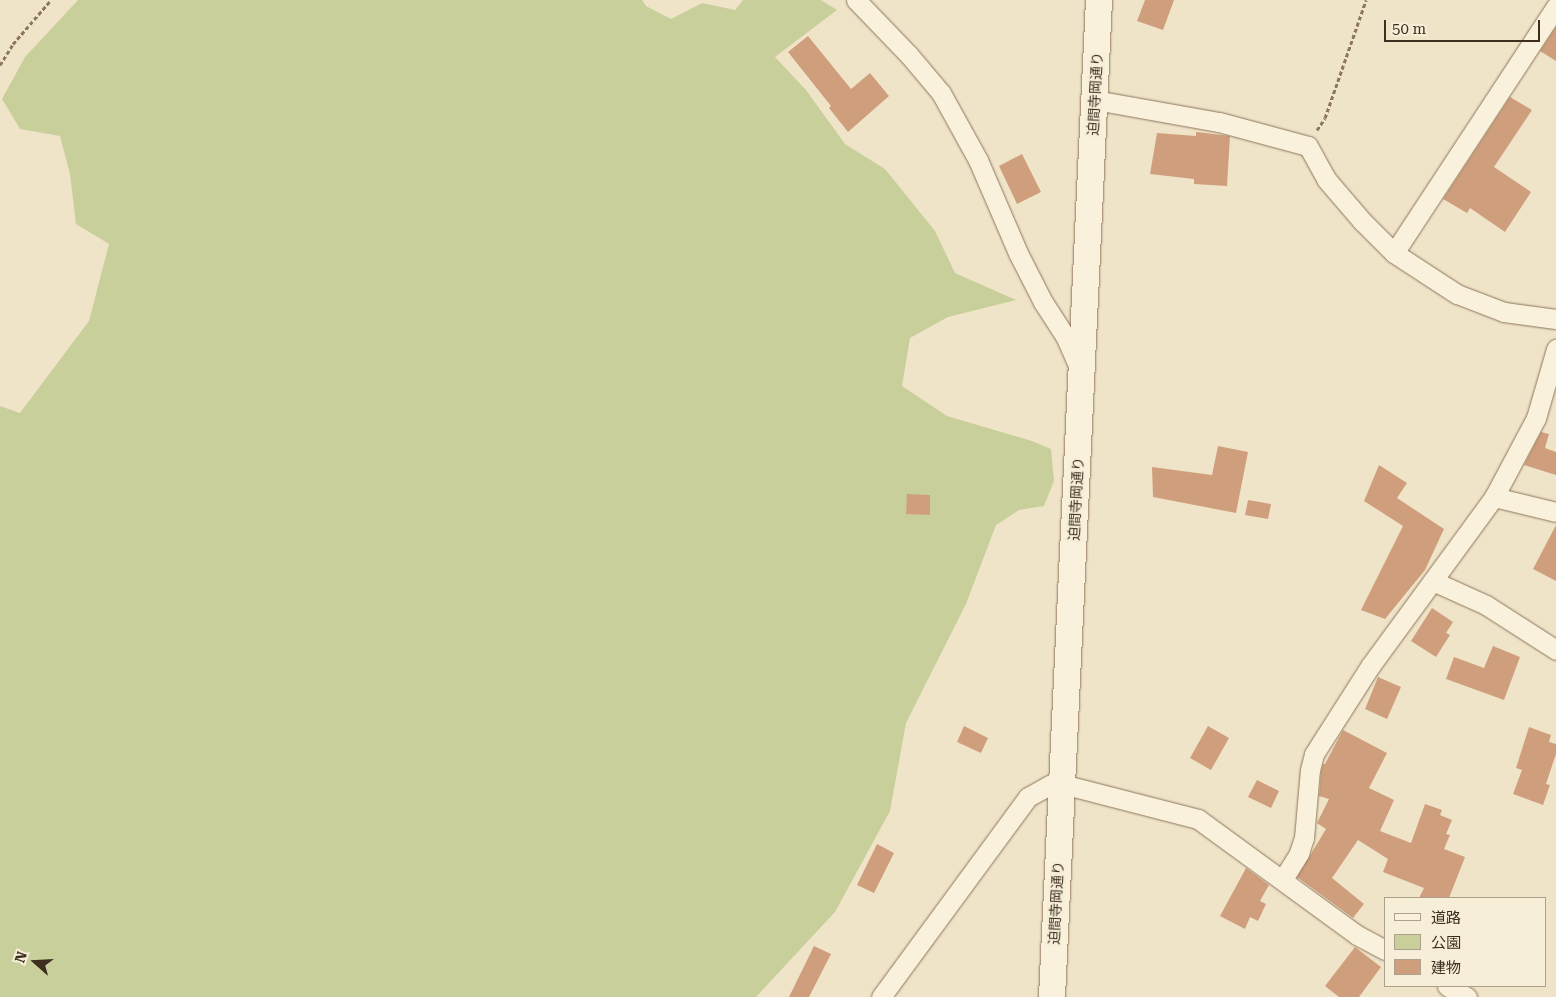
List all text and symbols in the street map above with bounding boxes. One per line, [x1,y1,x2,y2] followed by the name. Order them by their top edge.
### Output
[1386,10,1542,42] scale bar
[1392,20,1426,38] text: 50 m
[1084,52,1106,136] street label: 迫間寺岡通り
[1065,457,1087,541] street label: 迫間寺岡通り
[1045,861,1067,945] street label: 迫間寺岡通り
[1384,897,1546,987] legend
[1431,909,1461,927] text: 道路
[1431,934,1461,952] text: 公園
[10,937,60,987] north arrow
[11,949,30,965] text: N
[1431,959,1461,977] text: 建物

